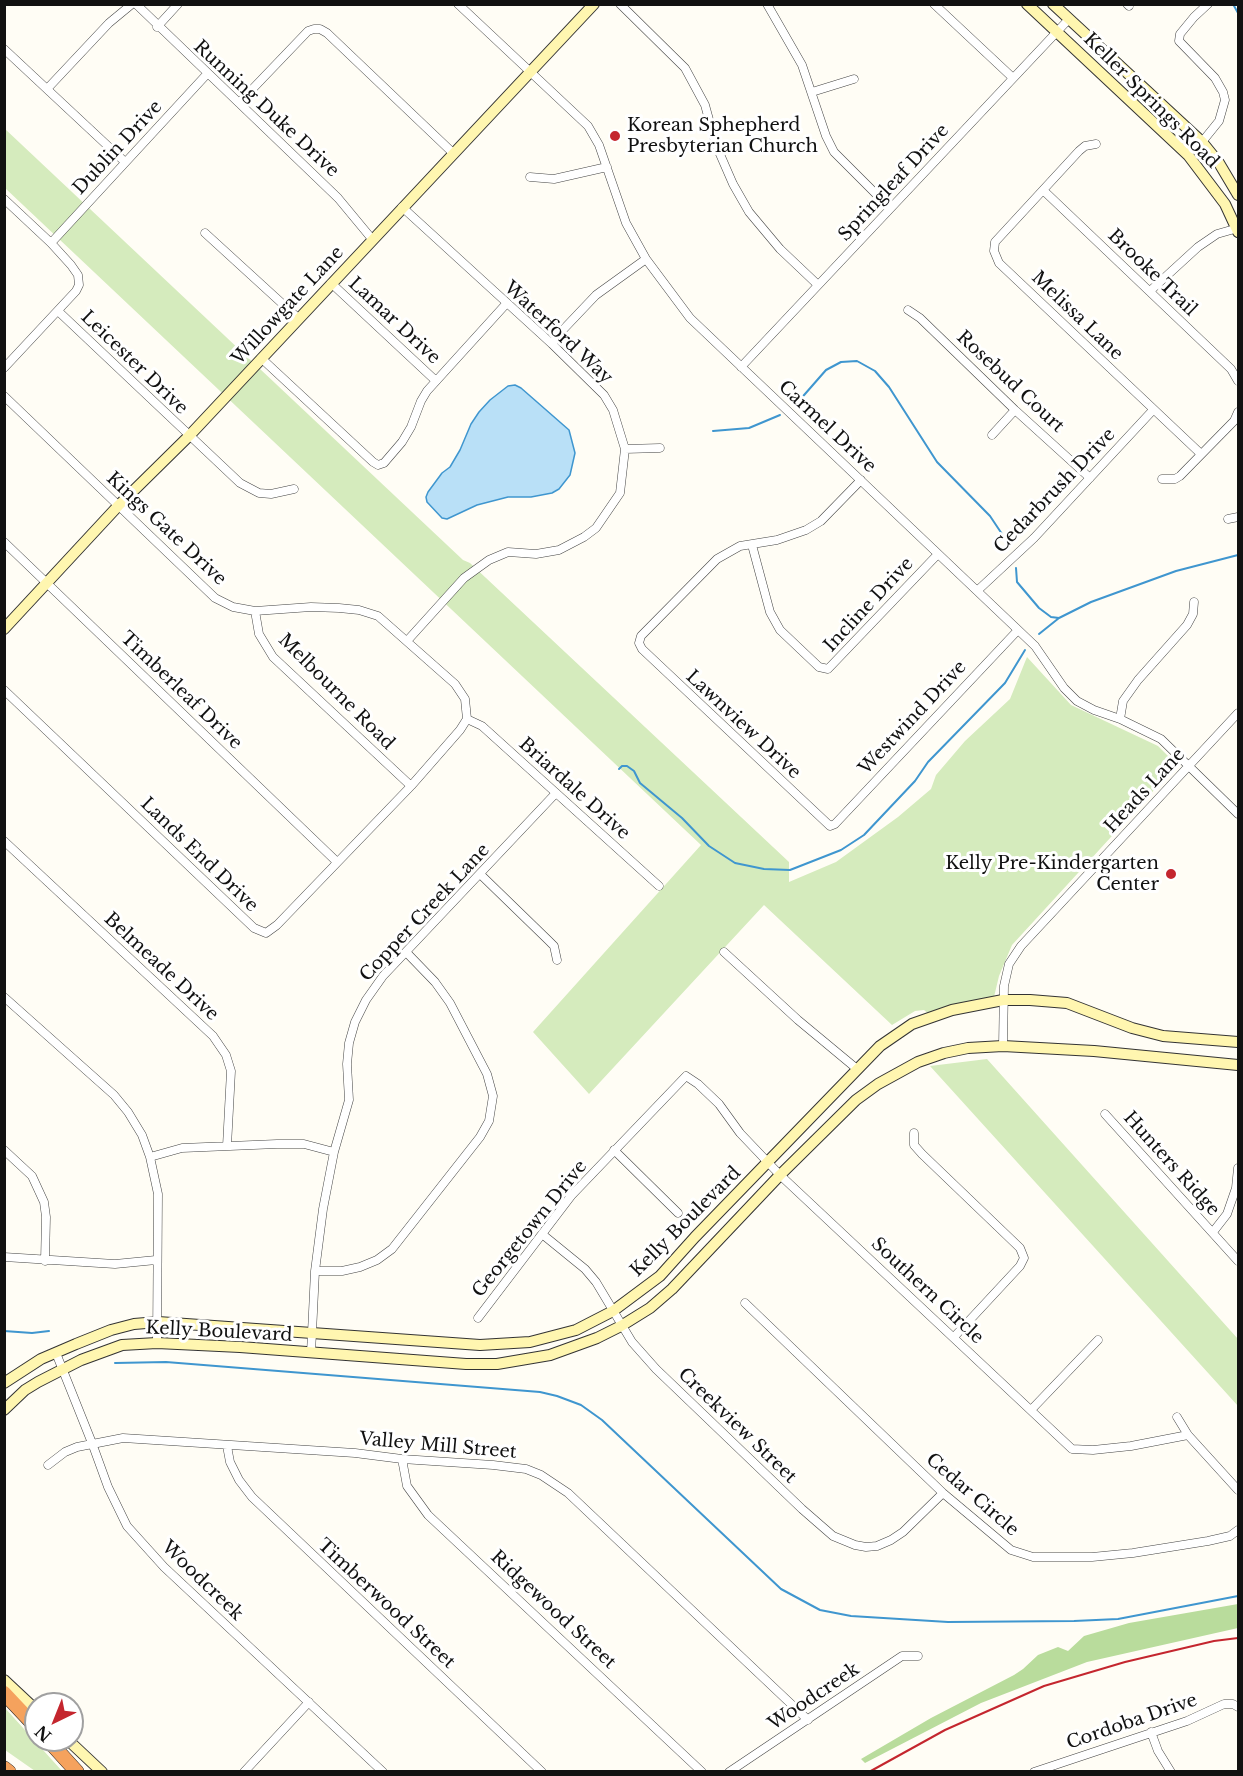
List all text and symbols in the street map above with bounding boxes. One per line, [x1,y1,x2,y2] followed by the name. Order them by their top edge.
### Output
[1079,29,1223,173] street label: Keller Springs Road
[189,36,343,182] street label: Running Duke Drive
[69,96,167,200] street label: Dublin Drive
[627,115,818,158] place label: Korean Sphepherd Presbyterian Church
[834,120,954,246] street label: Springleaf Drive
[608,129,622,143] marker: Korean Sphepherd Presbyterian Church
[1103,225,1201,321] street label: Brooke Trail
[228,242,348,370] street label: Willowgate Lane
[1027,267,1127,365] street label: Melissa Lane
[344,273,444,369] street label: Lamar Drive
[499,277,617,389] street label: Waterford Way
[76,307,192,419] street label: Leicester Drive
[952,327,1068,437] street label: Rosebud Court
[774,376,880,478] street label: Carmel Drive
[990,424,1120,558] street label: Cedarbrush Drive
[102,468,230,590] street label: Kings Gate Drive
[820,553,918,657] street label: Incline Drive
[116,628,246,754] street label: Timberleaf Drive
[273,629,399,755] street label: Melbourne Road
[855,657,971,779] street label: Westwind Drive
[681,666,805,784] street label: Lawnview Drive
[514,734,634,844] street label: Briardale Drive
[1100,744,1190,838] street label: Heads Lane
[136,793,262,917] street label: Lands End Drive
[356,840,494,986] street label: Copper Creek Lane
[945,853,1159,896] place label: Kelly Pre-Kindergarten Center
[1164,867,1178,881] marker: Kelly Pre-Kindergarten Center
[99,908,223,1026] street label: Belmeade Drive
[1118,1107,1224,1221] street label: Hunters Ridge
[468,1156,592,1302] street label: Georgetown Drive
[626,1162,746,1282] street label: Kelly Boulevard
[866,1233,988,1349] street label: Southern Circle
[145,1317,293,1347] street label: Kelly Boulevard
[673,1364,801,1488] street label: Creekview Street
[359,1428,517,1464] street label: Valley Mill Street
[921,1449,1023,1541] street label: Cedar Circle
[313,1535,459,1673] street label: Timberwood Street
[157,1537,247,1625] street label: Woodcreek
[486,1546,620,1674] street label: Ridgewood Street
[764,1659,864,1735] street label: Woodcreek
[1064,1690,1200,1754] street label: Cordoba Drive
[24,1692,84,1752] north arrow
[31,1721,55,1746] text: N

